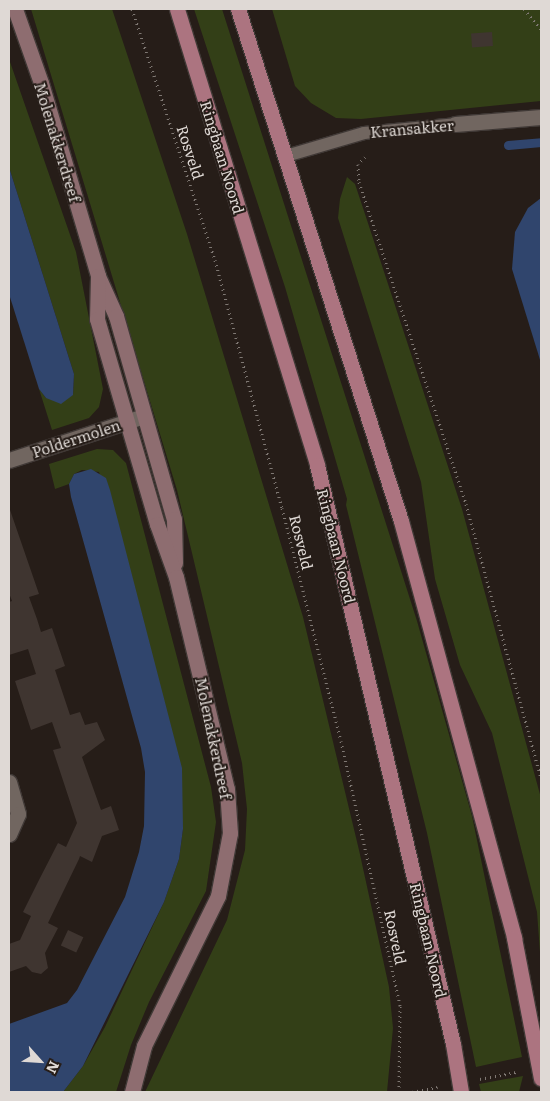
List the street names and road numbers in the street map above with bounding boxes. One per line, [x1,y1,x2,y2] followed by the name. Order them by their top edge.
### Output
[31,80,85,204] street label: Molenakkerdreef
[197,98,249,216] street label: Ringbaan Noord
[369,115,455,141] street label: Kransakker
[174,123,208,181] street label: Rosveld
[30,415,122,461] street label: Poldermolen
[314,487,360,605] street label: Ringbaan Noord
[287,513,317,571] street label: Rosveld
[192,676,236,800] street label: Molenakkerdreef
[407,881,451,999] street label: Ringbaan Noord
[381,908,411,966] street label: Rosveld

